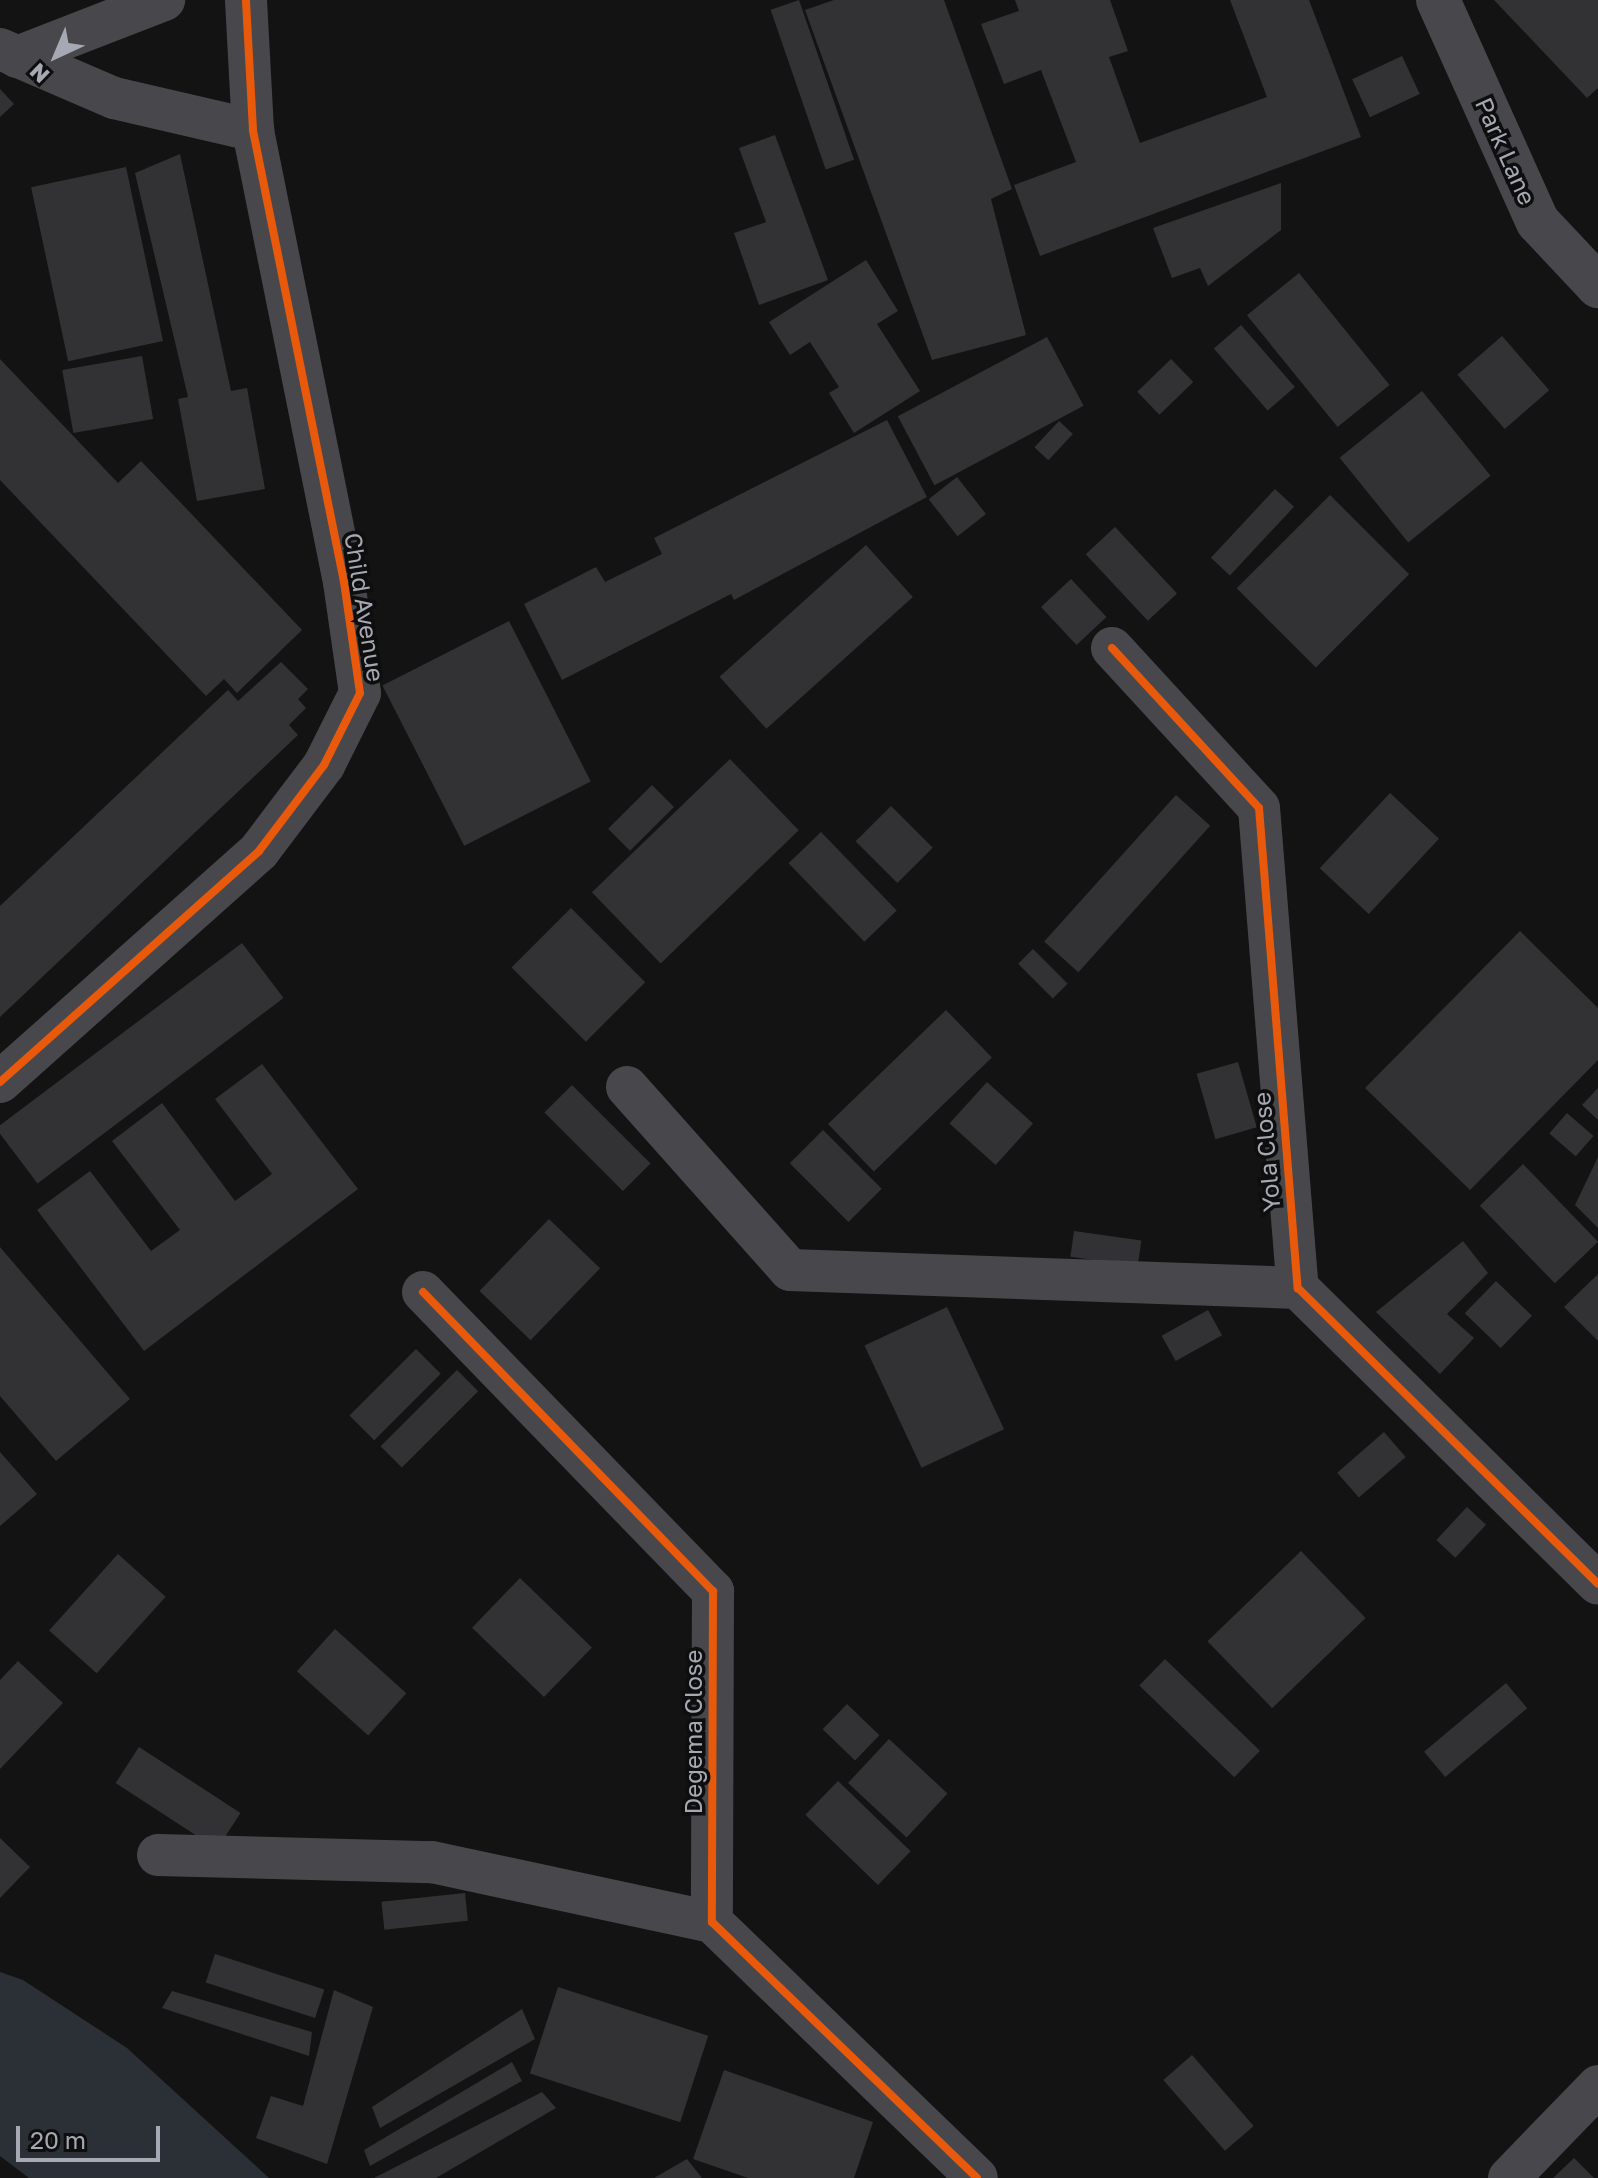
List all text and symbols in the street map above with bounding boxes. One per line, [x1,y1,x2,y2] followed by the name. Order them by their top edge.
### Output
[16,16,96,96] north arrow
[24,58,54,89] text: N
[1470,93,1542,209] street label: Park Lane
[339,530,391,684] street label: Child Avenue
[1246,1091,1286,1213] street label: Yola Close
[679,1650,707,1814] street label: Degema Close
[20,2110,164,2160] scale bar
[30,2125,86,2154] text: 20 m

